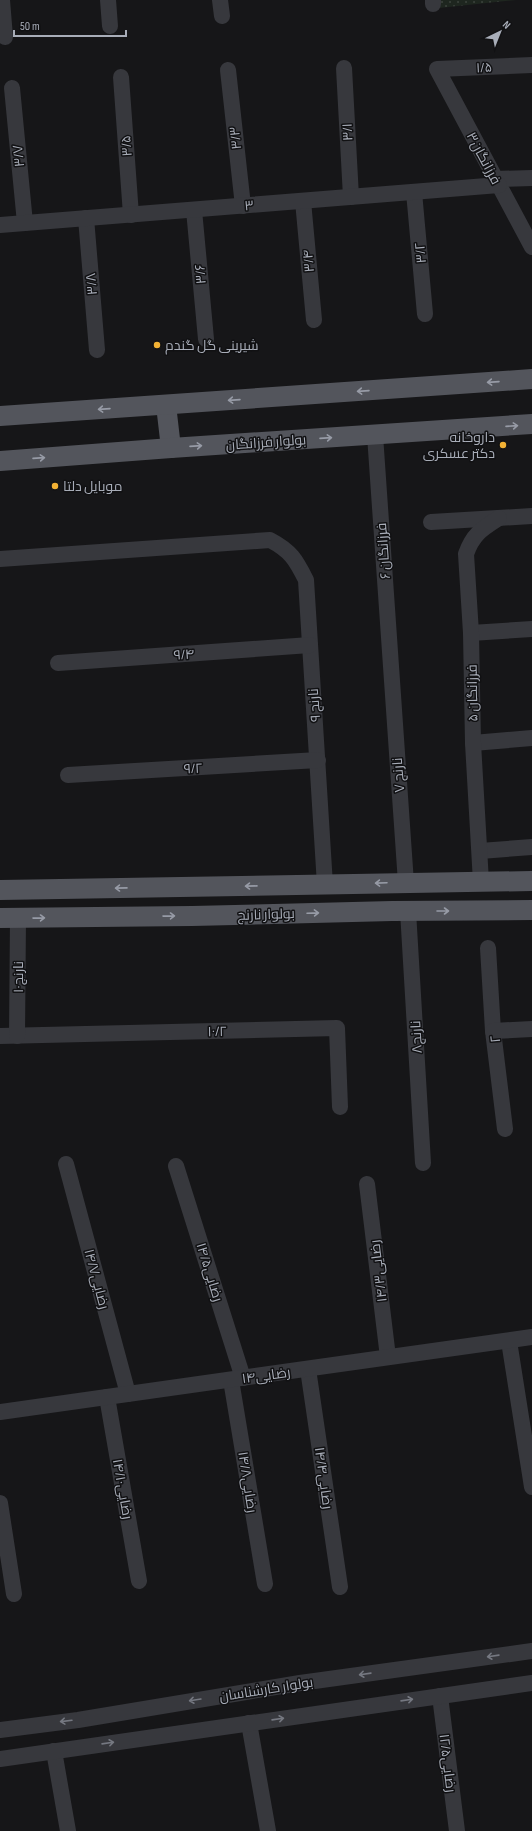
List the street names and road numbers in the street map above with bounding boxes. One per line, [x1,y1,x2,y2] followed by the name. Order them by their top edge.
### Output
[476,59,492,76] street label: ۱/۵
[339,123,356,141] street label: ۳/۱
[226,126,245,150] street label: ۳/۳
[463,129,504,187] street label: فرزانگان۳
[117,135,136,157] street label: ۳/۵
[9,144,28,168] street label: ۳/۷
[244,197,255,214] street label: ۳
[411,242,430,264] street label: ۳/۲
[299,249,318,273] street label: ۳/۴
[191,263,210,285] street label: ۳/۶
[82,272,101,296] street label: ۳/۸
[225,431,307,454] street label: بولوار فرزانگان
[373,522,394,580] street label: فرزانگان ۶
[173,645,195,664] street label: ۹/۴
[464,664,481,722] street label: فرزانگان ۵
[305,688,324,722] street label: نارنج ۹
[389,757,408,793] street label: نارنج ۷
[183,760,203,777] street label: ۹/۲
[237,905,295,924] street label: بولوار نارنج
[10,961,27,993] street label: نارنج۱۰
[407,1020,426,1054] street label: نارنج۸
[207,1023,227,1040] street label: ۱۰/۲
[487,1034,504,1044] street label: ۲
[366,1239,391,1303] street label: رضایی۱۴/۳
[193,1241,227,1304] street label: رضایی۱۴/۵
[80,1247,113,1311] street label: رضایی۱۴/۷
[241,1364,292,1387] street label: رضایی۱۴
[311,1446,336,1510] street label: رضایی۱۴/۴
[234,1450,261,1514] street label: رضایی۱۴/۸
[109,1458,136,1521] street label: رضایی۱۴/۱۰
[218,1674,314,1705] street label: بولوار کارشناسان
[435,1733,460,1793] street label: رضایی۱۲/۵

